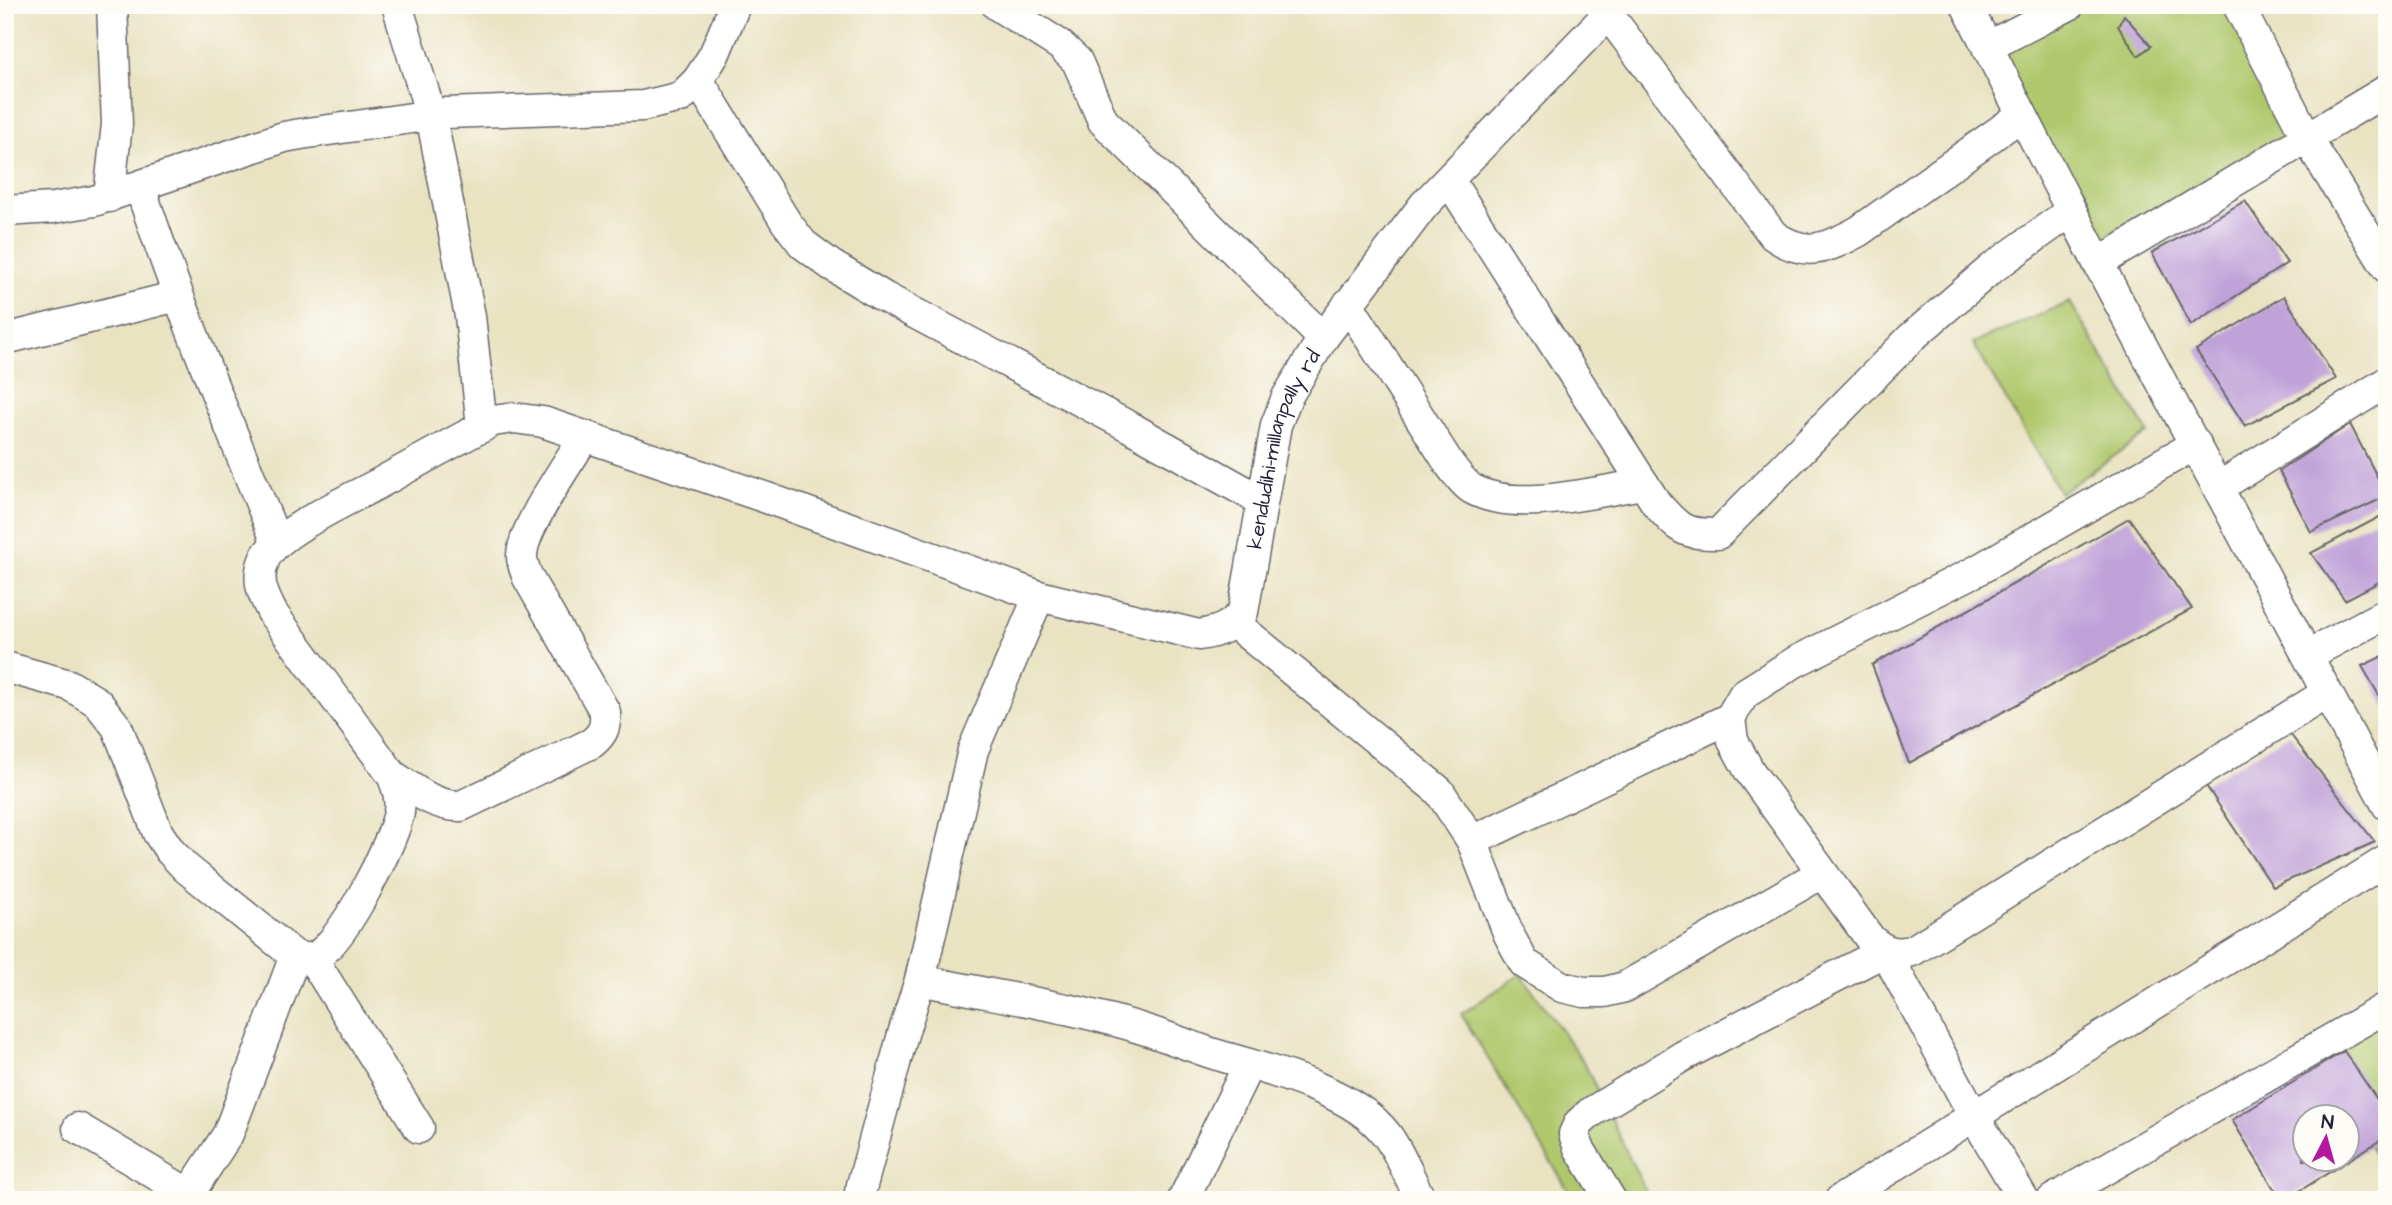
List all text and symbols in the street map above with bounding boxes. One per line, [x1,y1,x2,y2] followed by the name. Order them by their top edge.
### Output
[1240,344,1328,551] street label: kendudihi-millanpally rd
[2290,1104,2360,1174] north arrow
[2320,1109,2335,1137] text: N

